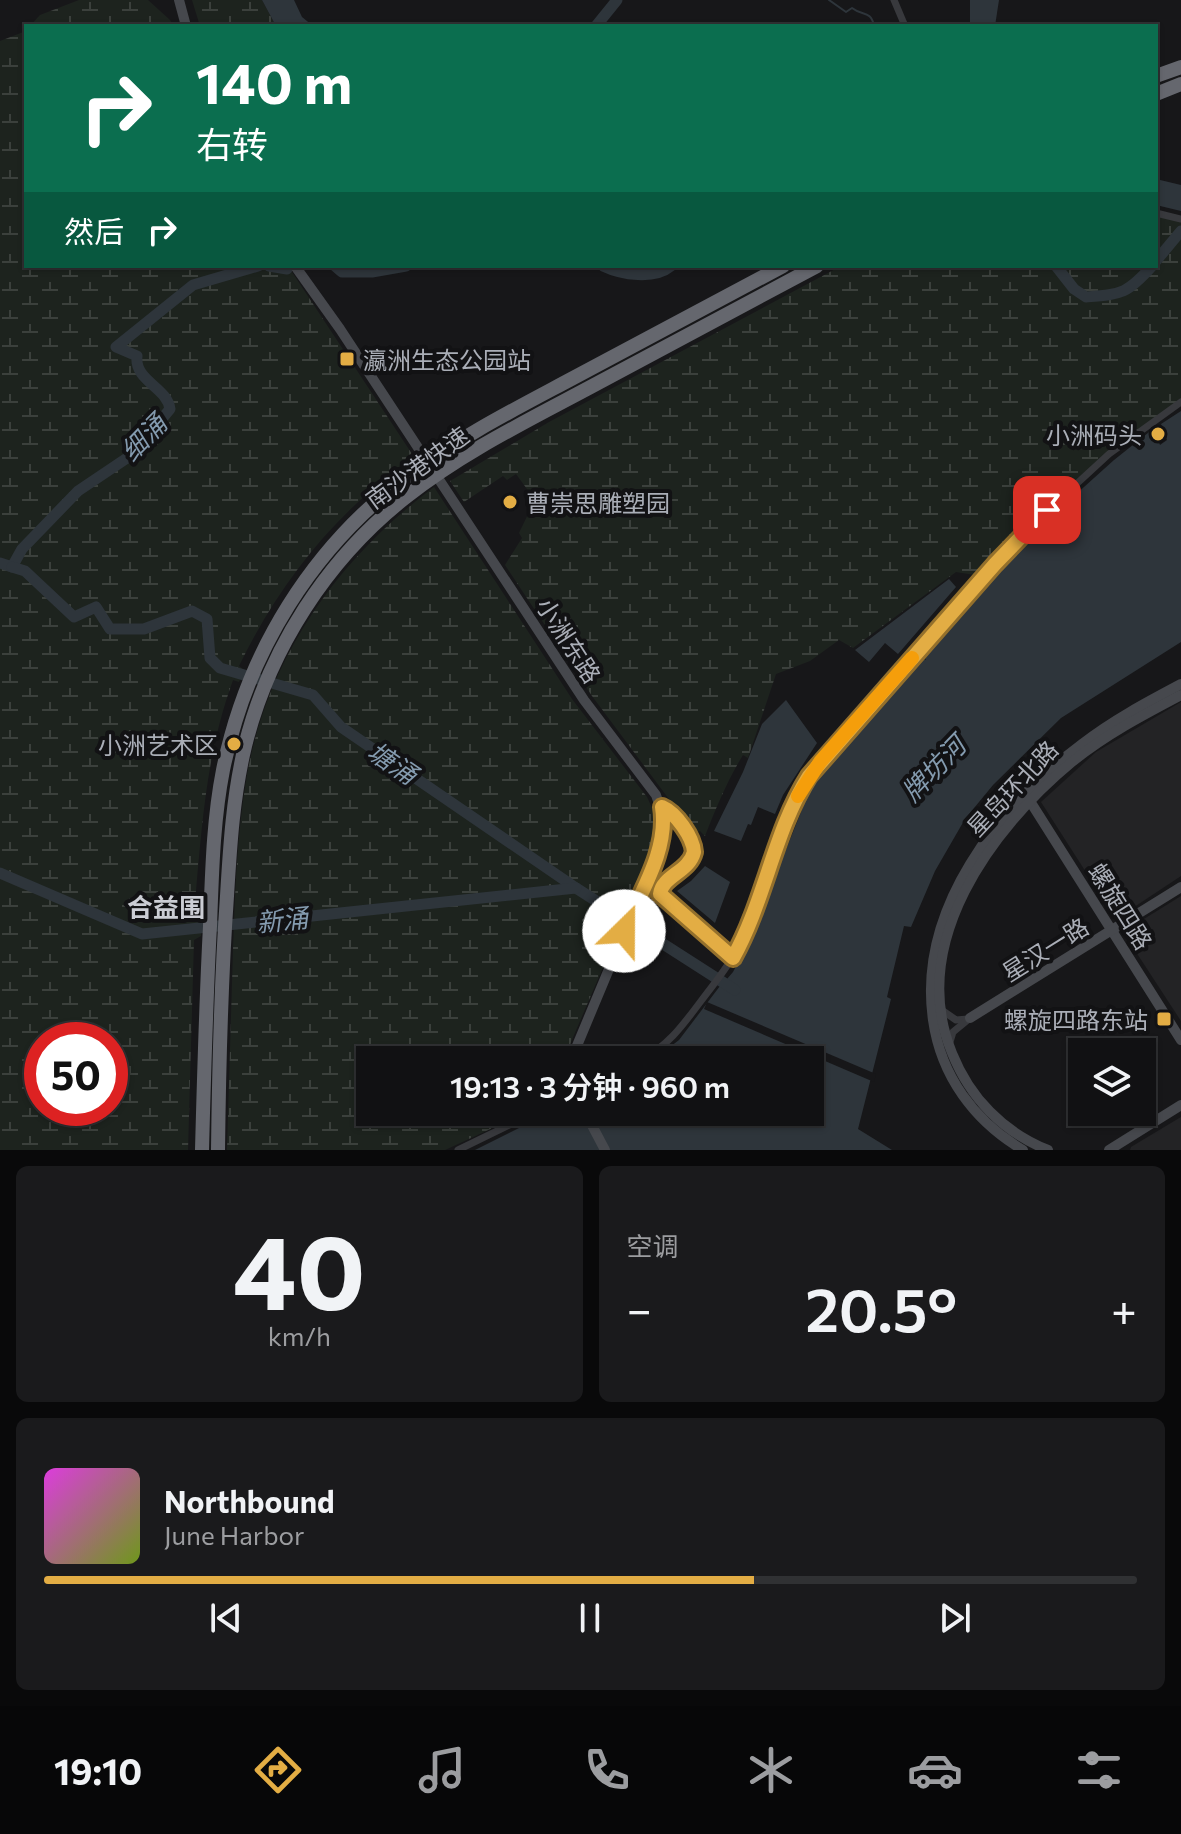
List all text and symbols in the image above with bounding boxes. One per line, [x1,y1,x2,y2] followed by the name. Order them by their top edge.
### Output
[196,47,352,116] text: 140 m
[64,56,168,160] icon: right
[196,121,268,165] text: 右转
[140,208,184,252] icon: right
[64,212,124,249] text: 然后
[363,345,531,374] place label: 瀛洲生态公园站
[338,350,356,368] marker: 瀛洲生态公园站
[114,405,174,466] water label: 细涌
[360,420,474,514] street label: 南沙港快速
[1046,420,1142,449] place label: 小洲码头
[1149,425,1167,443] marker: 小洲码头
[1013,476,1081,544] pin
[526,488,670,517] place label: 曹崇思雕塑园
[1025,488,1069,532] icon: arrive
[501,493,519,511] marker: 曹崇思雕塑园
[531,592,607,688] street label: 小洲东路
[895,726,975,807] water label: 牌坊河
[98,730,218,759] place label: 小洲艺术区
[960,734,1064,842] street label: 星岛环北路
[225,735,243,753] marker: 小洲艺术区
[363,735,426,791] water label: 塘涌
[1083,858,1159,954] street label: 螺旋四路
[582,889,666,973] position arrow
[127,891,205,922] district label: 合益围
[255,901,312,937] water label: 新涌
[997,911,1093,987] street label: 星汉一路
[1004,1005,1148,1034] place label: 螺旋四路东站
[1155,1010,1173,1028] marker: 螺旋四路东站
[24,1022,128,1126] speed limit sign: 50
[1068,1038,1156,1126] map controls
[1068,1038,1156,1126] button: layers
[450,1067,730,1104] text: 19:13 · 3 分钟 · 960 m
[233,1204,366,1331] text: 40
[627,1230,679,1261] text: 空调
[805,1271,957,1344] text: 20.5°
[627,1281,652,1335] text: −
[1111,1281,1137,1335] text: +
[268,1320,331,1351] text: km/h
[164,1482,335,1519] text: Northbound
[164,1519,304,1550] text: June Harbor
[204,1596,248,1640] icon: previous
[568,1596,612,1640] icon: pause
[933,1596,977,1640] icon: next
[250,1742,306,1798] icon: directions
[414,1742,470,1798] icon: music
[579,1742,635,1798] icon: phone
[743,1742,799,1798] icon: climate
[907,1742,963,1798] icon: car
[1071,1742,1127,1798] icon: filters
[54,1748,142,1792] text: 19:10

